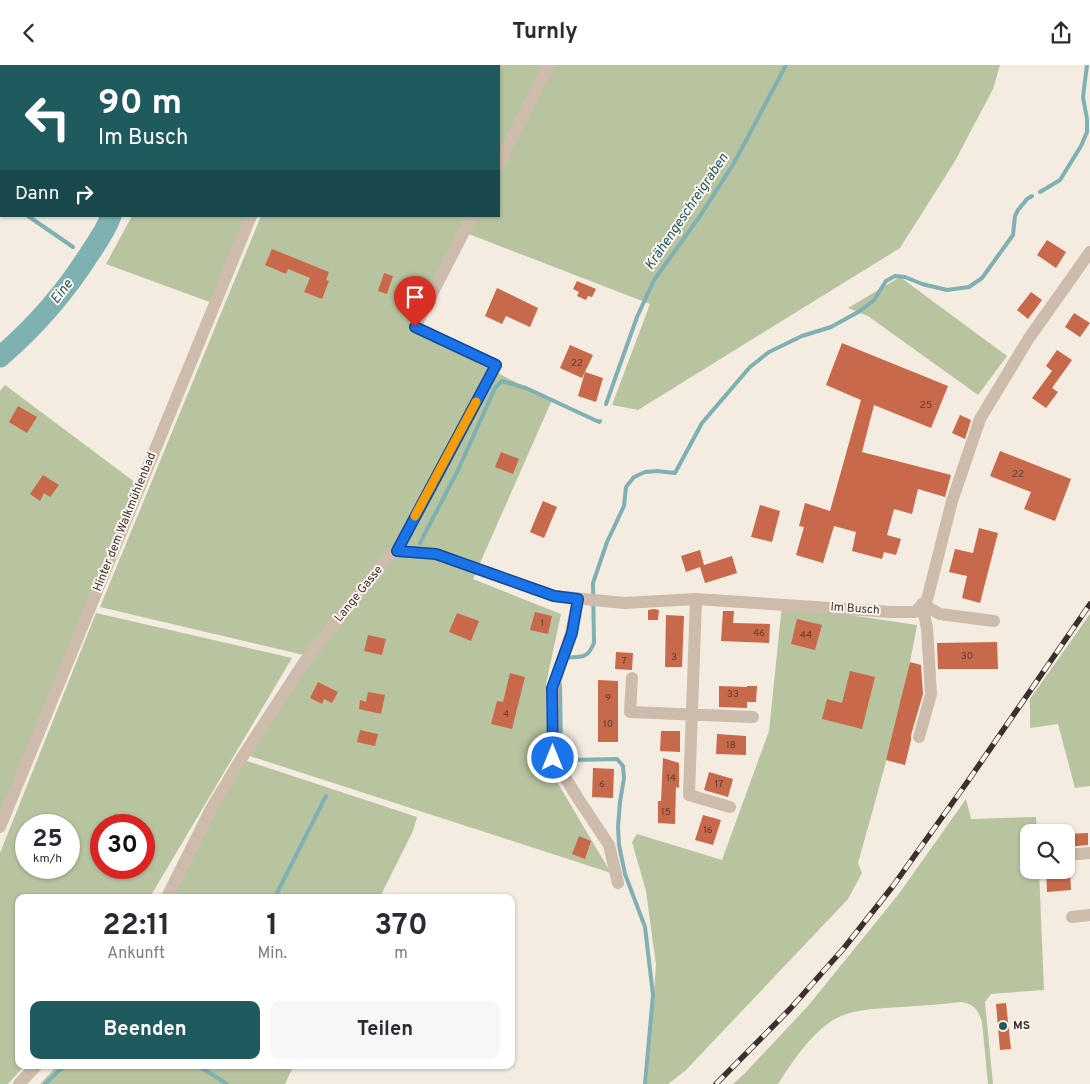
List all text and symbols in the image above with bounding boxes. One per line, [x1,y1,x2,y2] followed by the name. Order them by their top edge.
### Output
[15,19,43,47] icon: back
[512,19,578,46] text: Turnly
[1047,19,1075,47] icon: share
[98,82,182,126] text: 90 m
[15,85,80,150] icon: left
[98,125,188,152] text: Im Busch
[642,150,733,274] water label: Krähengeschreigraben
[70,180,98,208] icon: right
[15,182,60,206] text: Dann
[47,276,77,308] water label: Eine
[394,276,436,327] pin
[401,283,429,311] icon: arrive
[571,357,583,370] house number: 22
[920,399,932,412] house number: 25
[90,450,160,594] street label: Hinter dem Walkmühlenbad
[1012,468,1024,481] house number: 22
[331,562,387,626] street label: Lange Gasse
[830,599,880,619] street label: Im Busch
[540,617,544,630] house number: 1
[753,627,765,640] house number: 46
[800,629,812,642] house number: 44
[961,650,973,663] house number: 30
[671,651,677,664] house number: 3
[621,655,627,668] house number: 7
[727,688,739,701] house number: 33
[605,692,611,705] house number: 9
[503,708,509,721] house number: 4
[603,718,613,731] house number: 10
[526,731,578,783] position arrow
[726,739,736,752] house number: 18
[666,772,676,785] house number: 14
[599,778,605,791] house number: 6
[715,778,723,791] house number: 17
[661,806,671,819] house number: 15
[90,814,155,879] speed limit sign: 30
[32,824,63,856] text: 25
[703,824,713,837] house number: 16
[1020,824,1075,879] map controls
[1020,824,1075,879] button: search
[33,851,62,867] text: km/h
[102,908,170,945] text: 22:11
[266,908,278,945] text: 1
[374,908,428,945] text: 370
[107,944,165,964] text: Ankunft
[257,944,287,964] text: Min.
[394,944,408,964] text: m
[30,1001,260,1059] button: Beenden
[270,1001,500,1059] button: Teilen
[1013,1018,1030,1034] place label: MS
[997,1020,1009,1032] marker: MS

